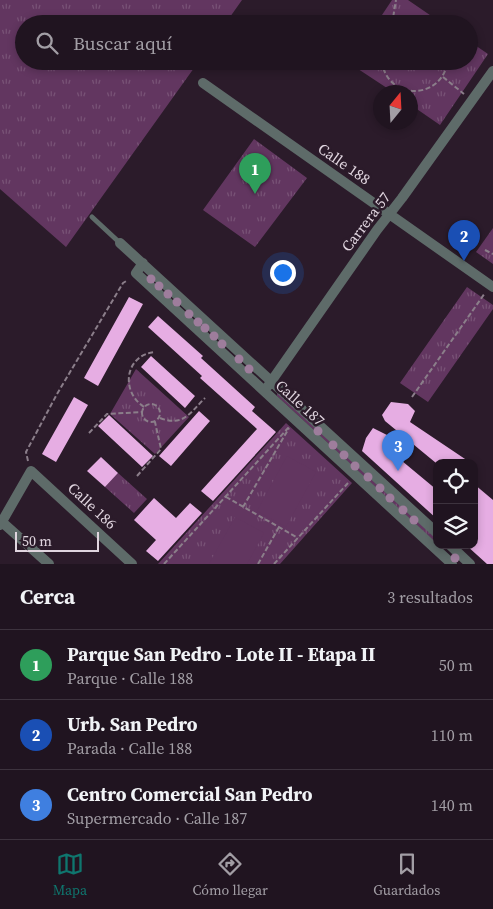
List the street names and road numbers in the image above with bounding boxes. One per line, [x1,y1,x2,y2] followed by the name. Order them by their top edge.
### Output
[314,138,375,189] street label: Calle 188
[336,188,395,256] street label: Carrera 57
[271,375,330,430] street label: Calle 187
[63,478,121,534] street label: Calle 186

